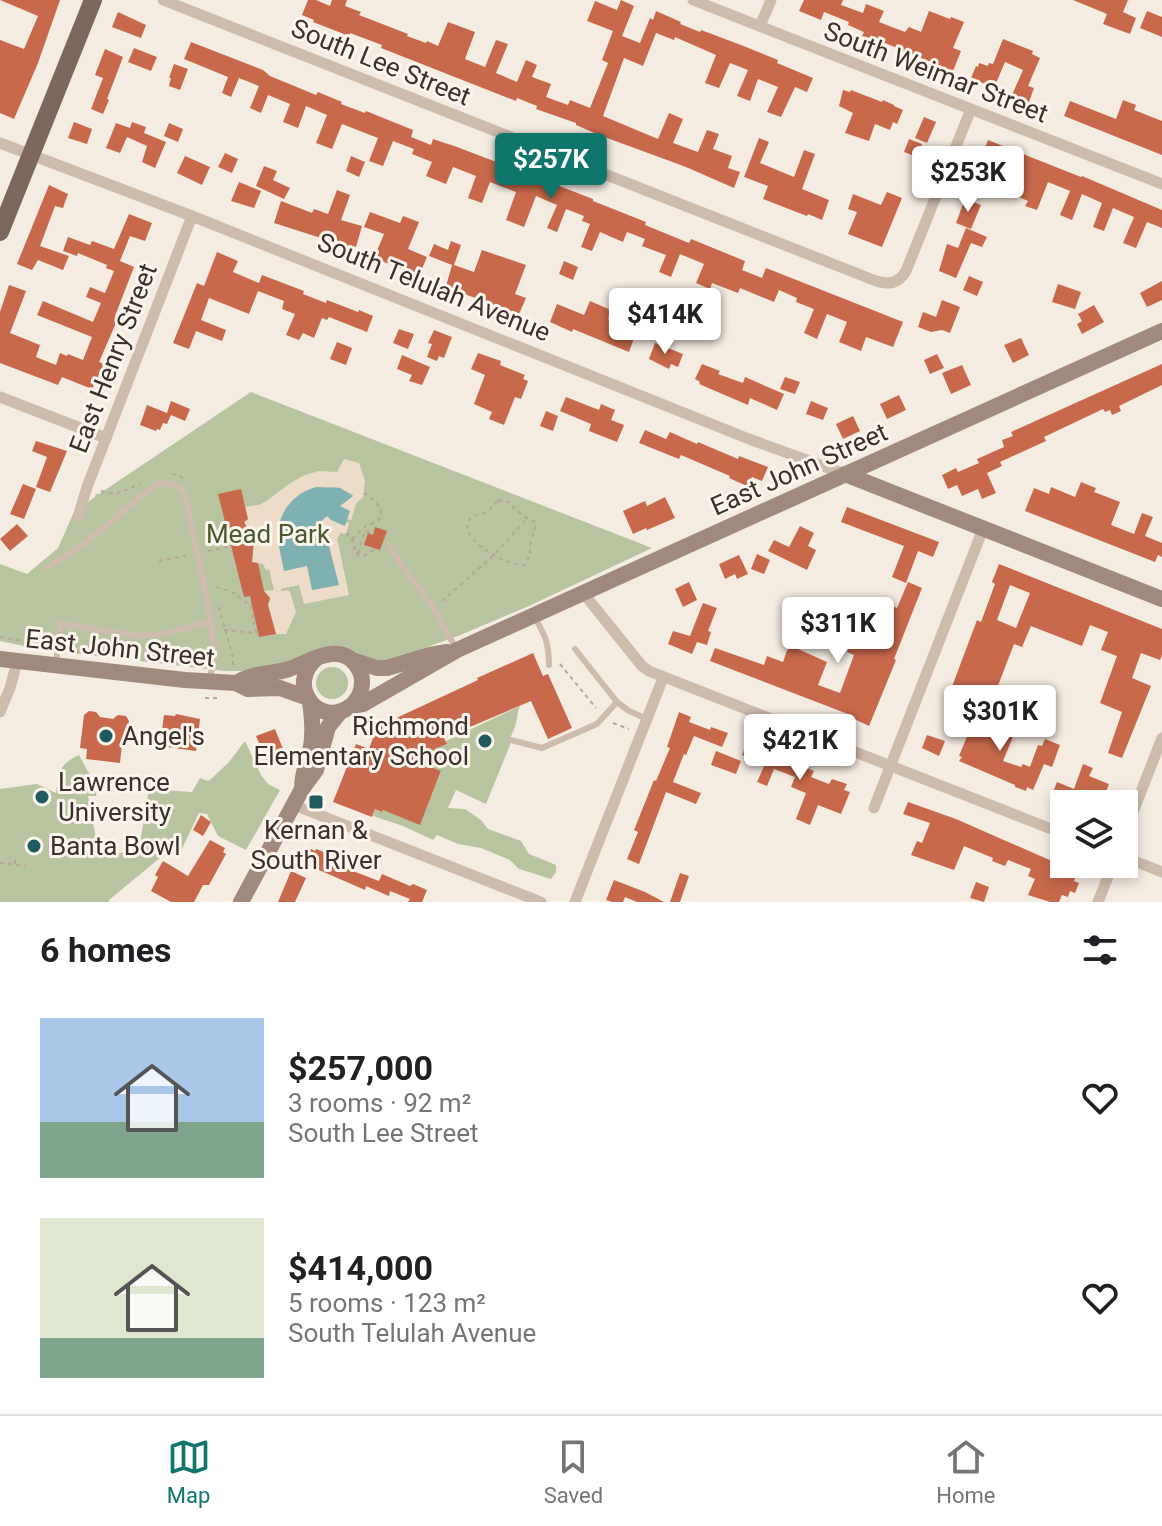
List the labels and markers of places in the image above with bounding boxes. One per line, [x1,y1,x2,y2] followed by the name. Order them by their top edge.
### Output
[495,133,607,201] pin: $257K
[912,146,1024,214] pin: $253K
[609,288,721,356] pin: $414K
[782,597,894,665] pin: $311K
[944,685,1056,753] pin: $301K
[253,711,469,771] place label: Richmond Elementary School
[744,714,856,782] pin: $421K
[122,721,205,751] place label: Angel's
[97,727,115,745] marker: Angel's
[476,732,494,750] marker: Richmond Elementary School
[58,767,171,827] place label: Lawrence University
[33,788,51,806] marker: Lawrence University
[307,793,325,811] marker: Kernan & South River
[250,815,382,875] place label: Kernan & South River
[50,831,181,861] place label: Banta Bowl
[25,837,43,855] marker: Banta Bowl

